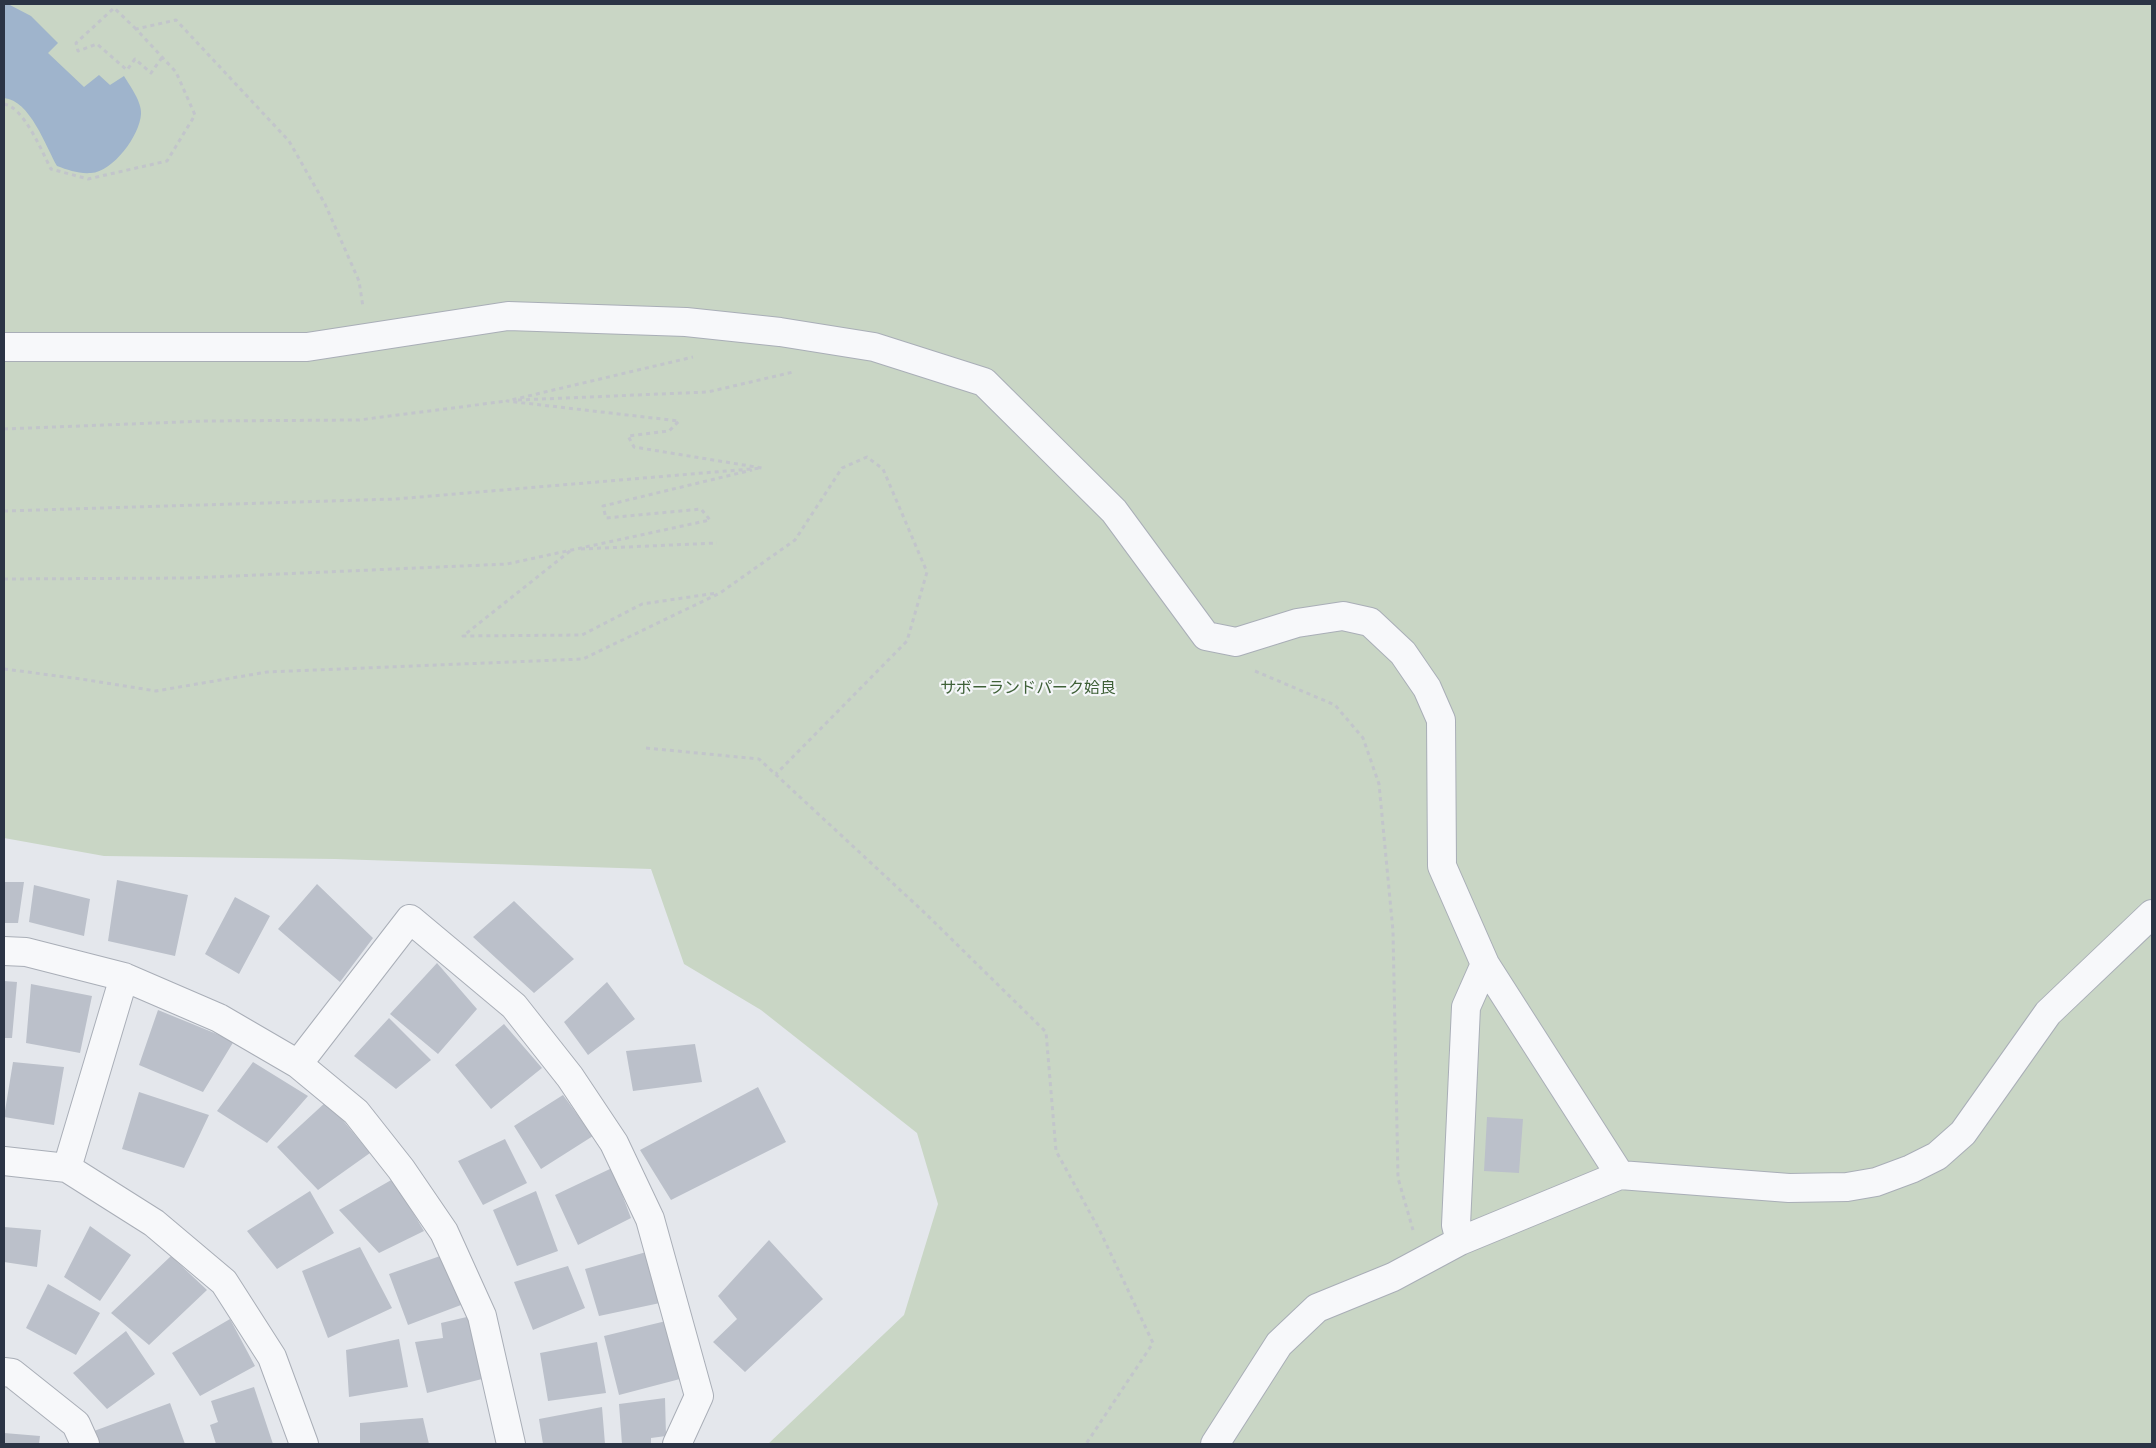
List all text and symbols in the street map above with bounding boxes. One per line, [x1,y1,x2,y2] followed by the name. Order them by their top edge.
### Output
[940,679,1116,699] park label: サボーランドパーク姶良

